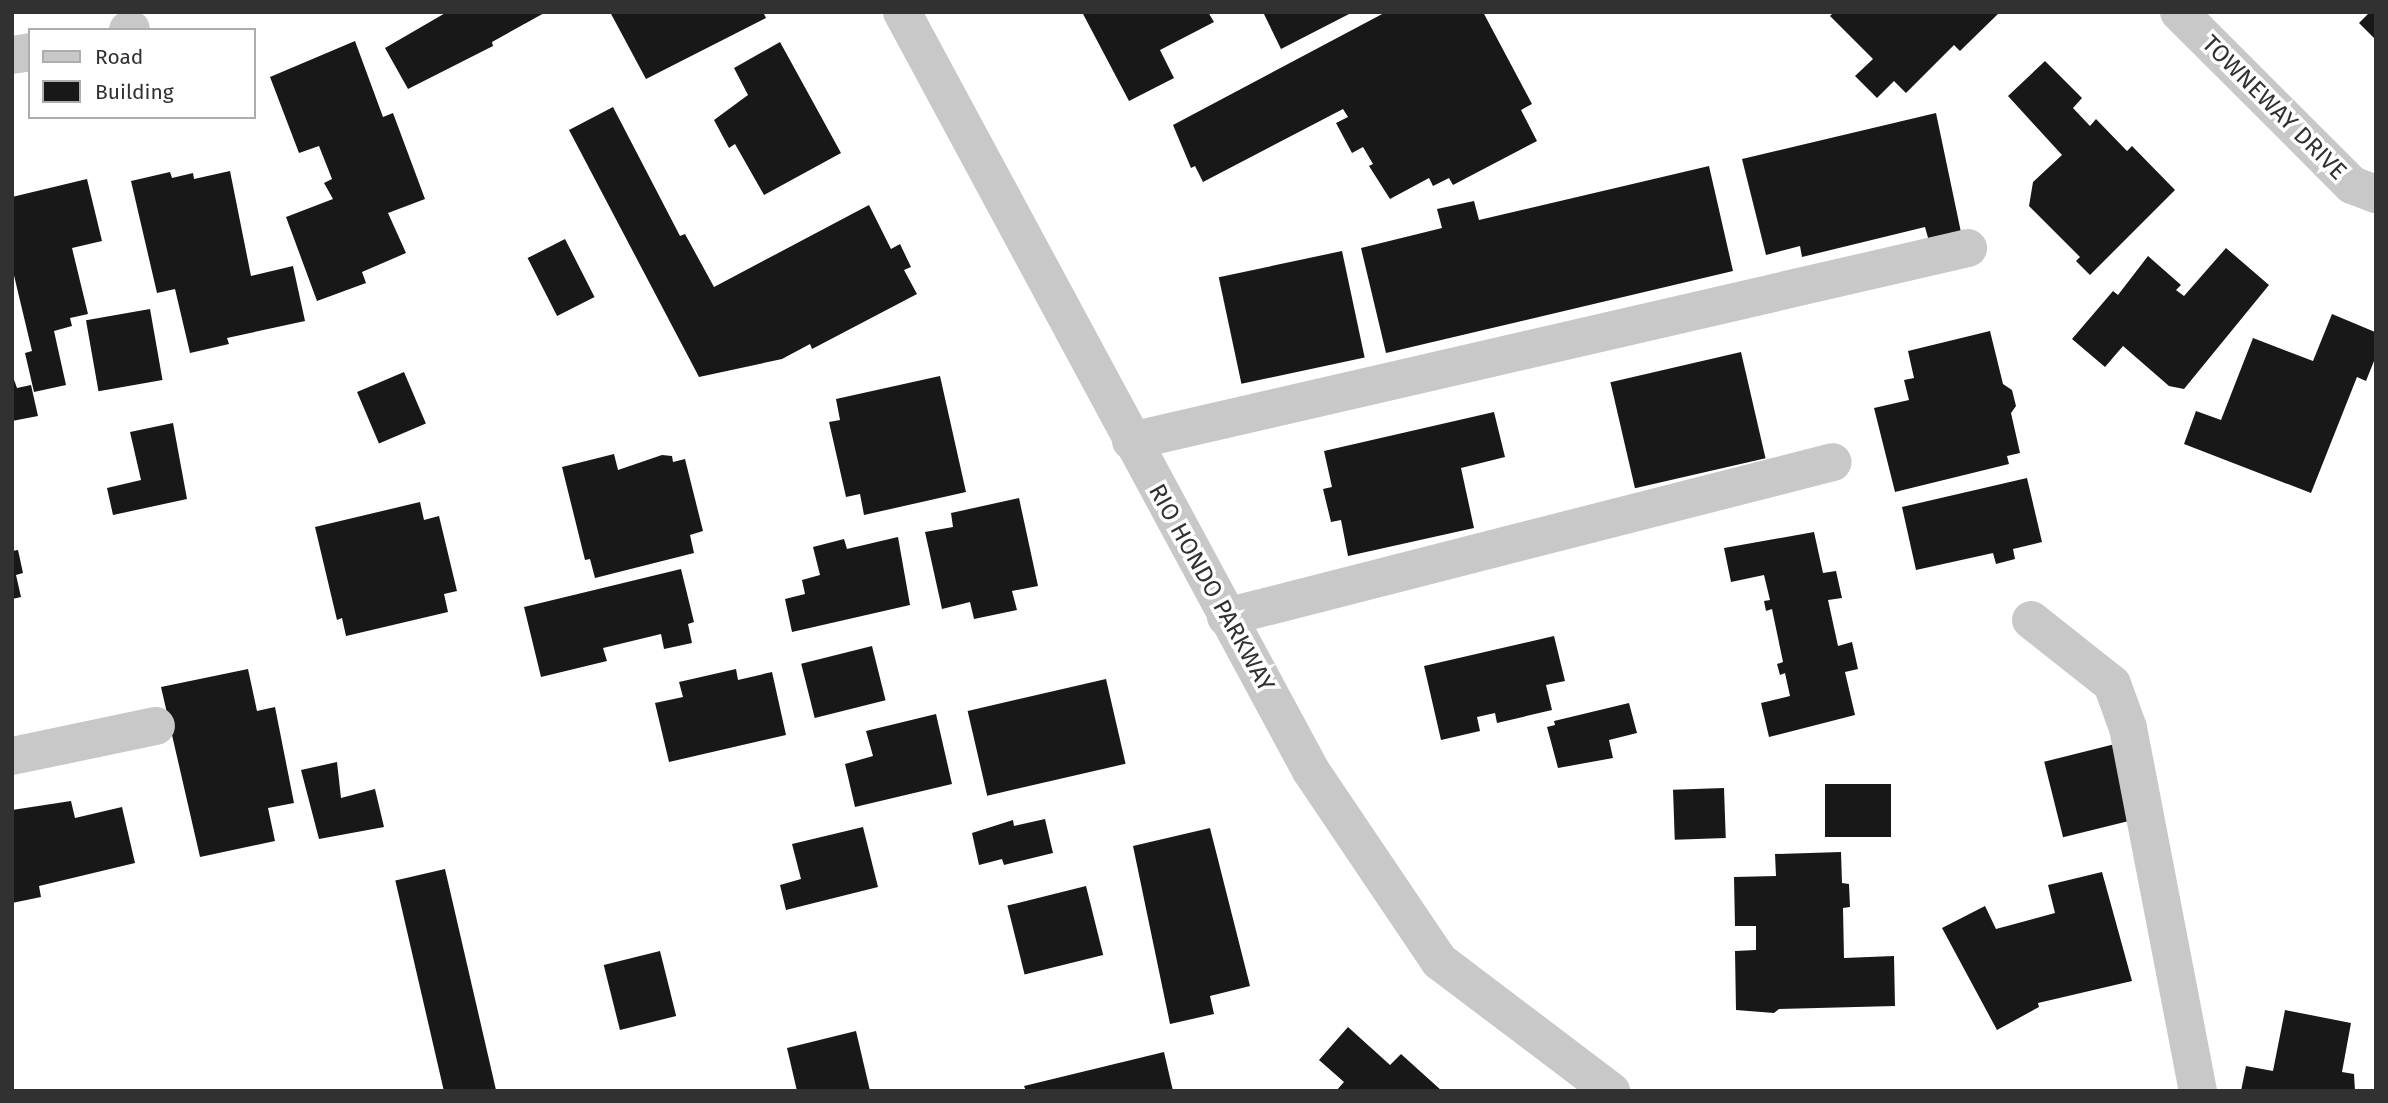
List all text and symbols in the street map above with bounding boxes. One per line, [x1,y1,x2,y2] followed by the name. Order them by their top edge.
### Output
[28,28,256,119] legend
[2196,30,2352,186] street label: TOWNEWAY DRIVE
[95,44,143,70] text: Road
[95,79,174,105] text: Building
[1142,479,1280,697] street label: RIO HONDO PARKWAY

